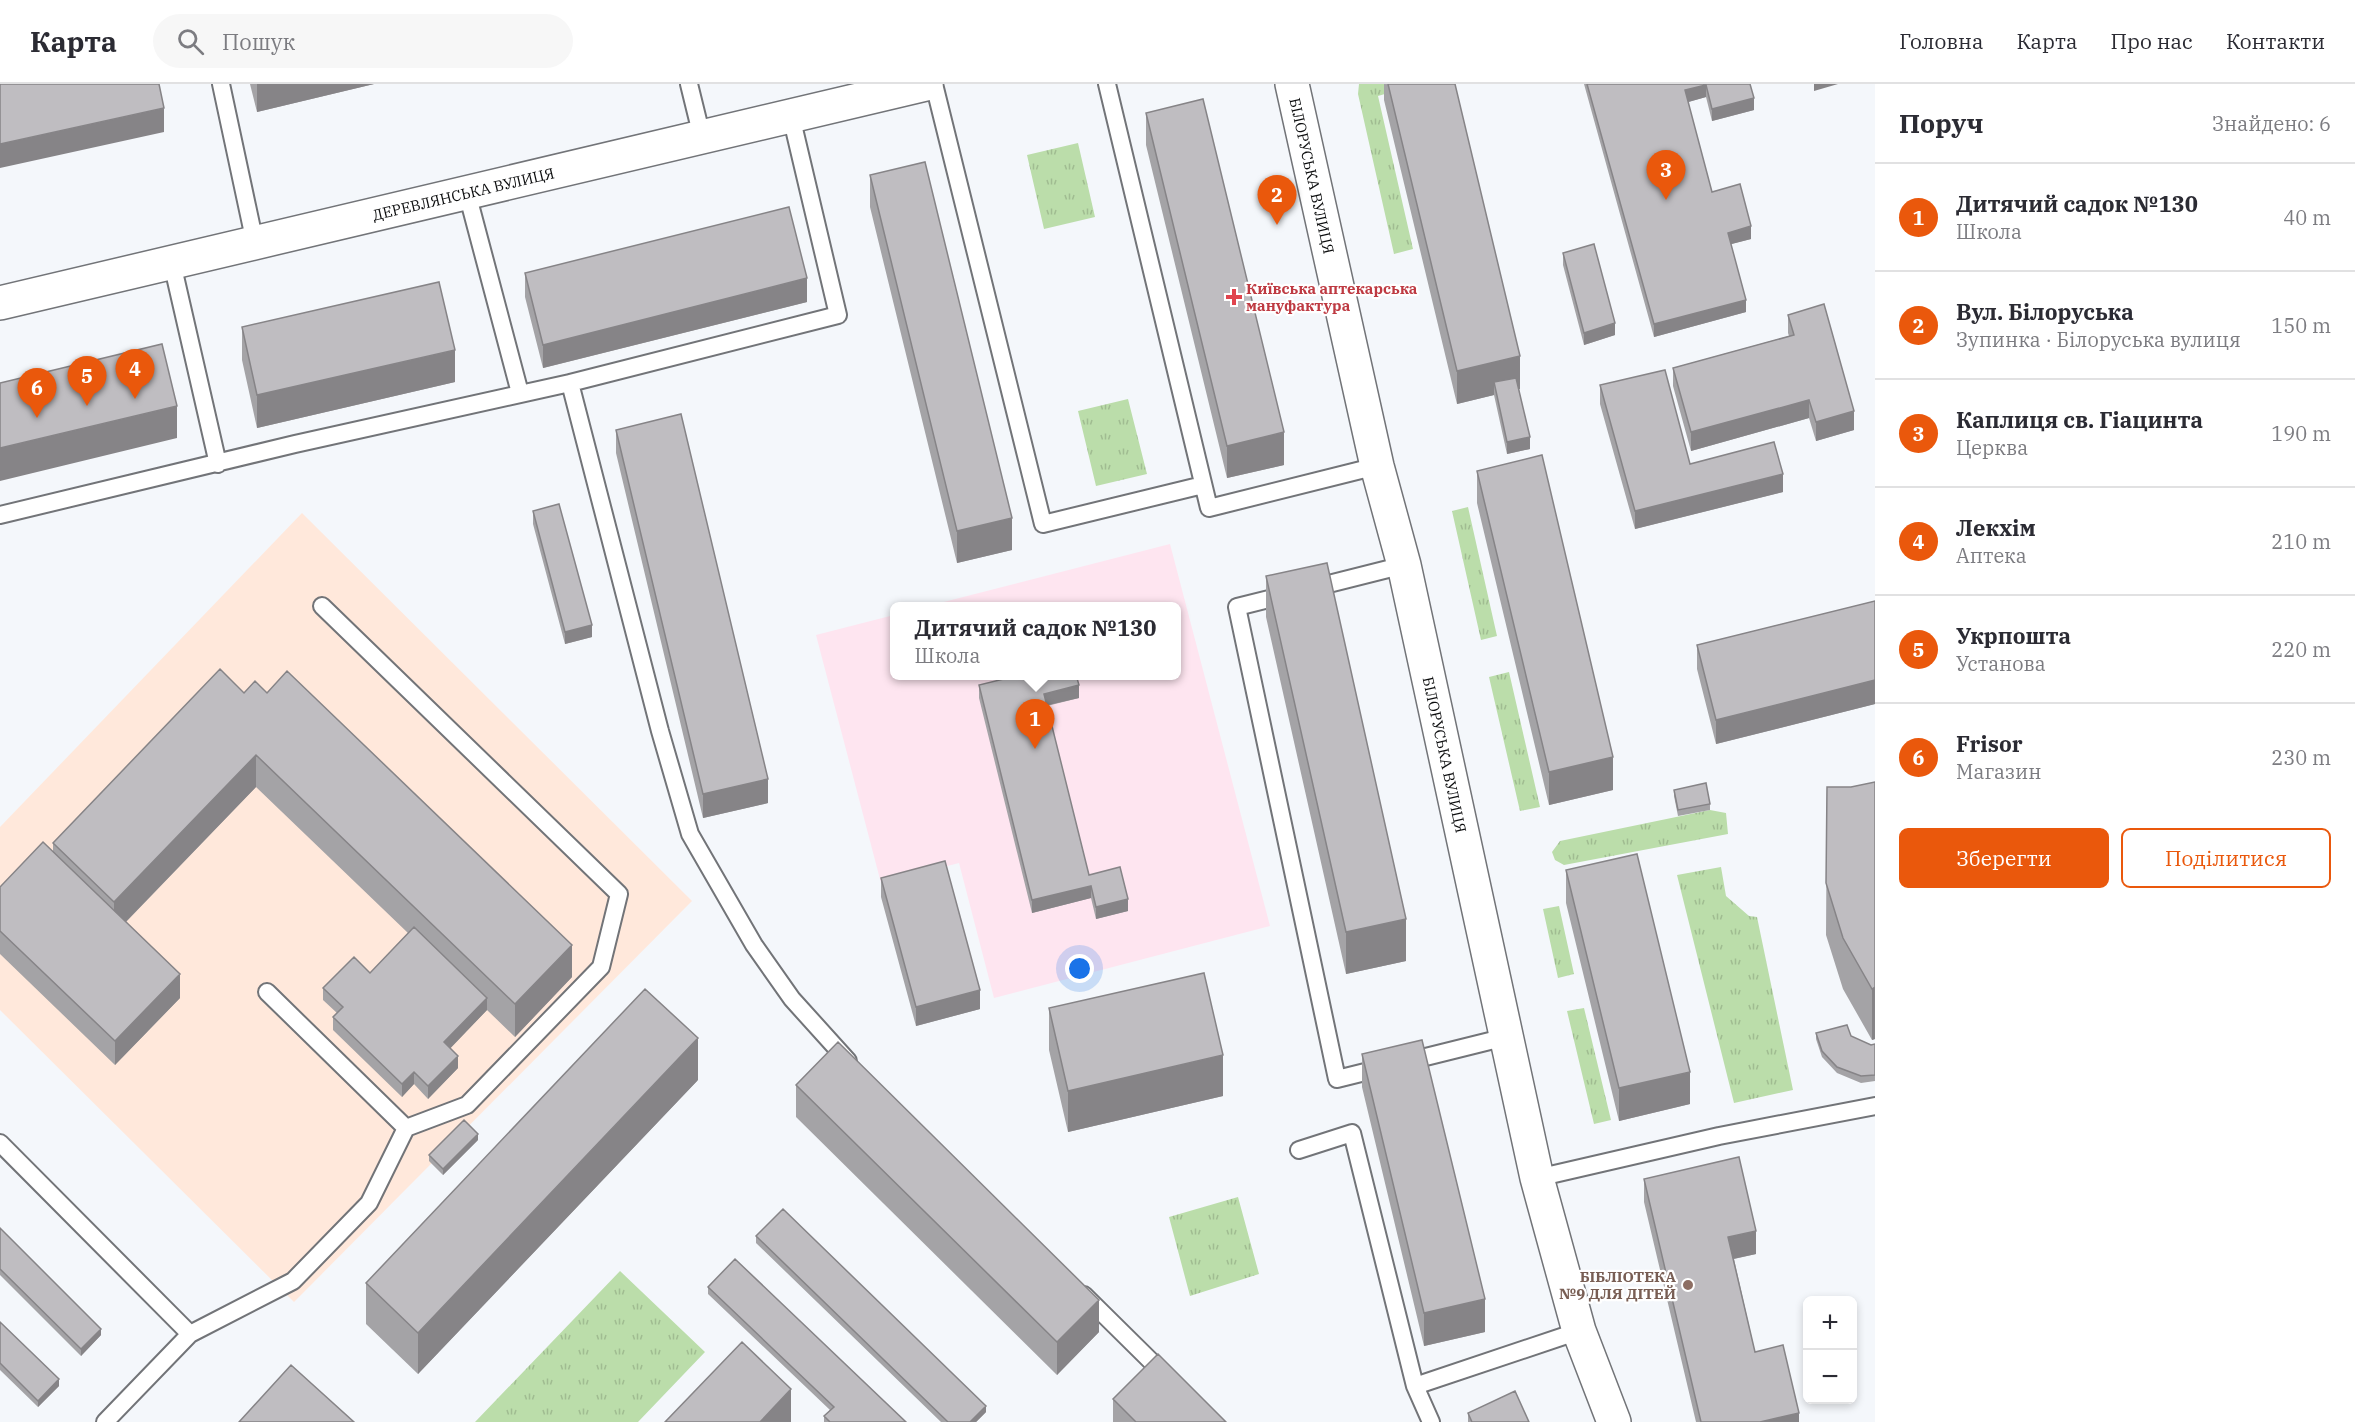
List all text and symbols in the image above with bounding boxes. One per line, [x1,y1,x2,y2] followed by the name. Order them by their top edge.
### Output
[153,14,573,68] search box
[30,23,117,60] text: Карта
[174,25,207,58] icon: search
[222,27,295,56] text: Пошук
[1899,27,1983,55] text: Головна
[2016,27,2077,55] text: Карта
[2110,27,2193,55] text: Про нас
[2226,27,2325,55] text: Контакти
[1286,96,1339,256] street label: БІЛОРУСЬКА ВУЛИЦЯ
[1899,106,1983,140] text: Поруч
[2212,110,2331,137] text: Знайдено: 6
[1646,150,1686,200] pin: 3
[370,163,556,224] street label: ДЕРЕВЛЯНСЬКА ВУЛИЦЯ
[1258,176,1296,225] pin: 2
[1956,189,2198,218] text: Дитячий садок №130
[1913,204,1925,231] text: 1
[2283,204,2331,231] text: 40 m
[1956,218,2022,245] text: Школа
[1246,279,1418,315] place label: Київська аптекарська мануфактура
[1227,290,1241,304] marker: Київська аптекарська мануфактура
[1956,297,2134,326] text: Вул. Білоруська
[1913,312,1925,339] text: 2
[2271,312,2331,339] text: 150 m
[1956,326,2241,353] text: Зупинка · Білоруська вулиця
[116,350,154,399] pin: 4
[68,356,106,406] pin: 5
[18,368,57,418] pin: 6
[1956,405,2203,434] text: Каплиця св. Гіацинта
[1913,420,1925,447] text: 3
[2271,420,2331,447] text: 190 m
[1956,434,2028,461] text: Церква
[1956,513,2036,542] text: Лекхім
[1913,528,1925,555] text: 4
[2271,528,2331,555] text: 210 m
[1956,542,2027,569] text: Аптека
[890,602,1181,680] popup
[914,613,1157,642] text: Дитячий садок №130
[1956,621,2071,650] text: Укрпошта
[1913,636,1925,663] text: 5
[2271,636,2331,663] text: 220 m
[914,642,980,669] text: Школа
[1956,650,2046,677] text: Установа
[1419,675,1471,834] street label: БІЛОРУСЬКА ВУЛИЦЯ
[1016,700,1054,749] pin: 1
[1956,729,2023,758] text: Frisor
[1913,744,1925,771] text: 6
[2271,744,2331,771] text: 230 m
[1956,758,2041,785] text: Магазин
[1899,828,2109,888] button: Зберегти
[2121,828,2331,888] button: Поділитися
[1065,954,1094,983] your location
[1559,1267,1677,1303] place label: БІБЛІОТЕКА №9 ДЛЯ ДІТЕЙ
[1681,1278,1695,1292] marker: БІБЛІОТЕКА №9 ДЛЯ ДІТЕЙ
[1803,1296,1857,1404] map controls
[1803,1296,1857,1350] button: +
[1803,1350,1857,1404] button: −

